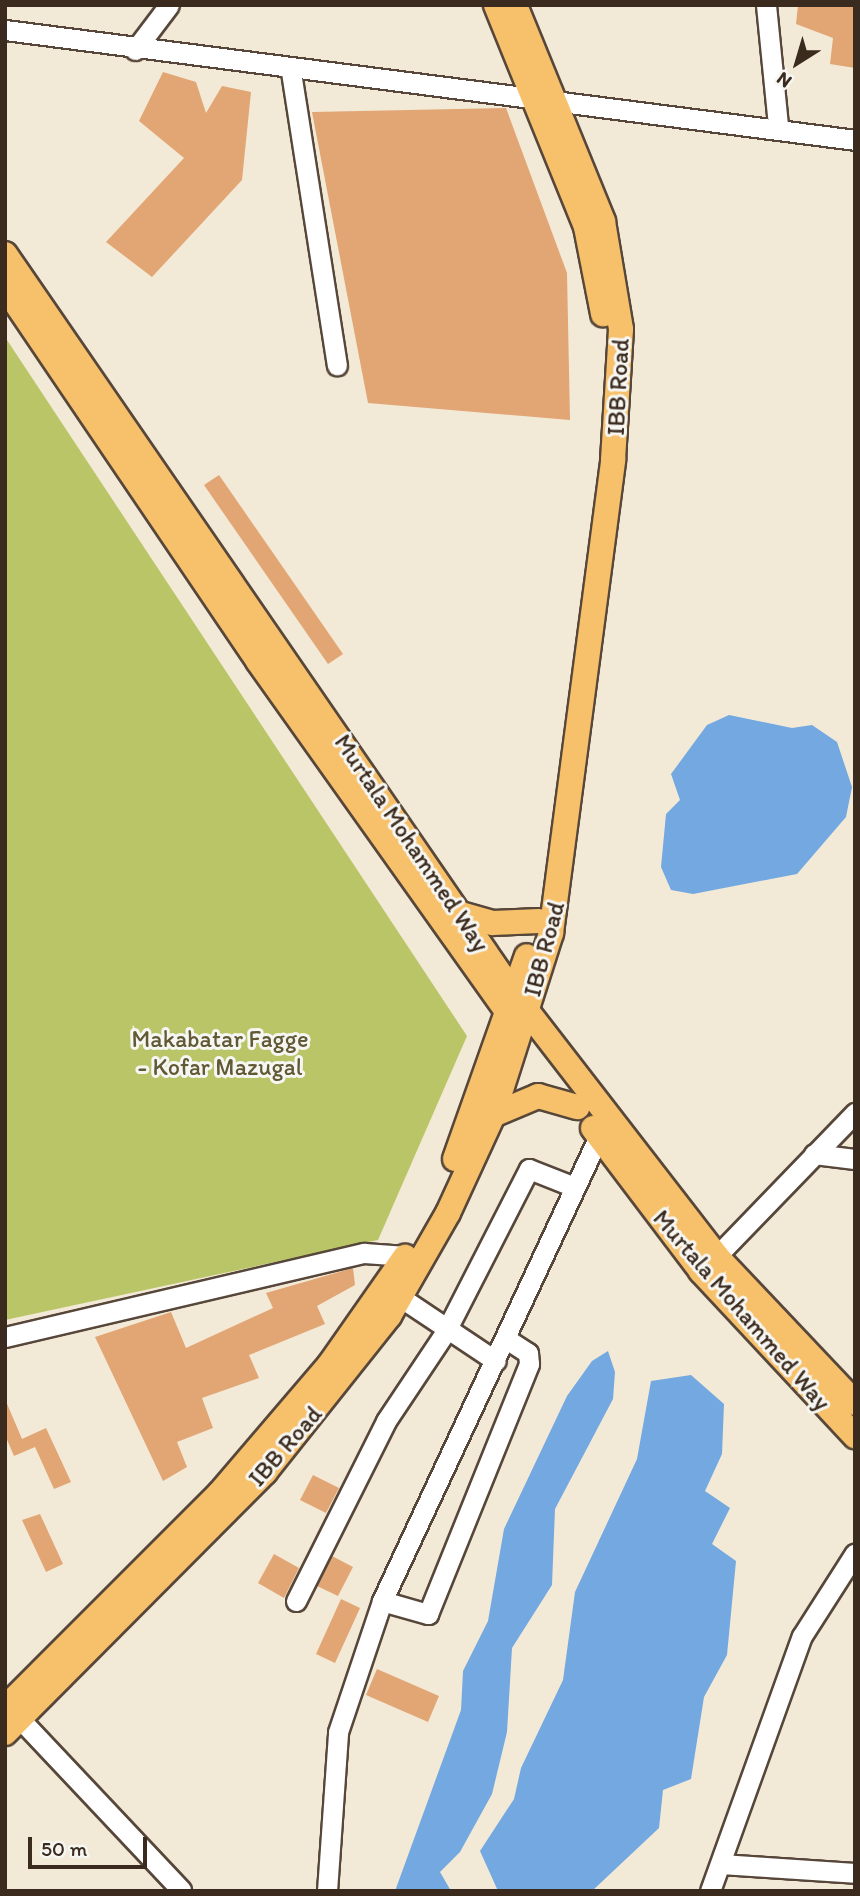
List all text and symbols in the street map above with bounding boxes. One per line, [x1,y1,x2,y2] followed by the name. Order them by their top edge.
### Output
[762,28,832,98] north arrow
[772,67,796,93] text: N
[601,338,635,436] street label: IBB Road
[329,729,495,957] street label: Murtala Mohammed Way
[518,899,570,999] street label: IBB Road
[132,1025,308,1081] park label: Makabatar Fagge - Kofar Mazugal
[647,1204,837,1416] street label: Murtala Mohammed Way
[242,1400,328,1492] street label: IBB Road
[32,1822,150,1866] scale bar
[41,1836,87,1861] text: 50 m

